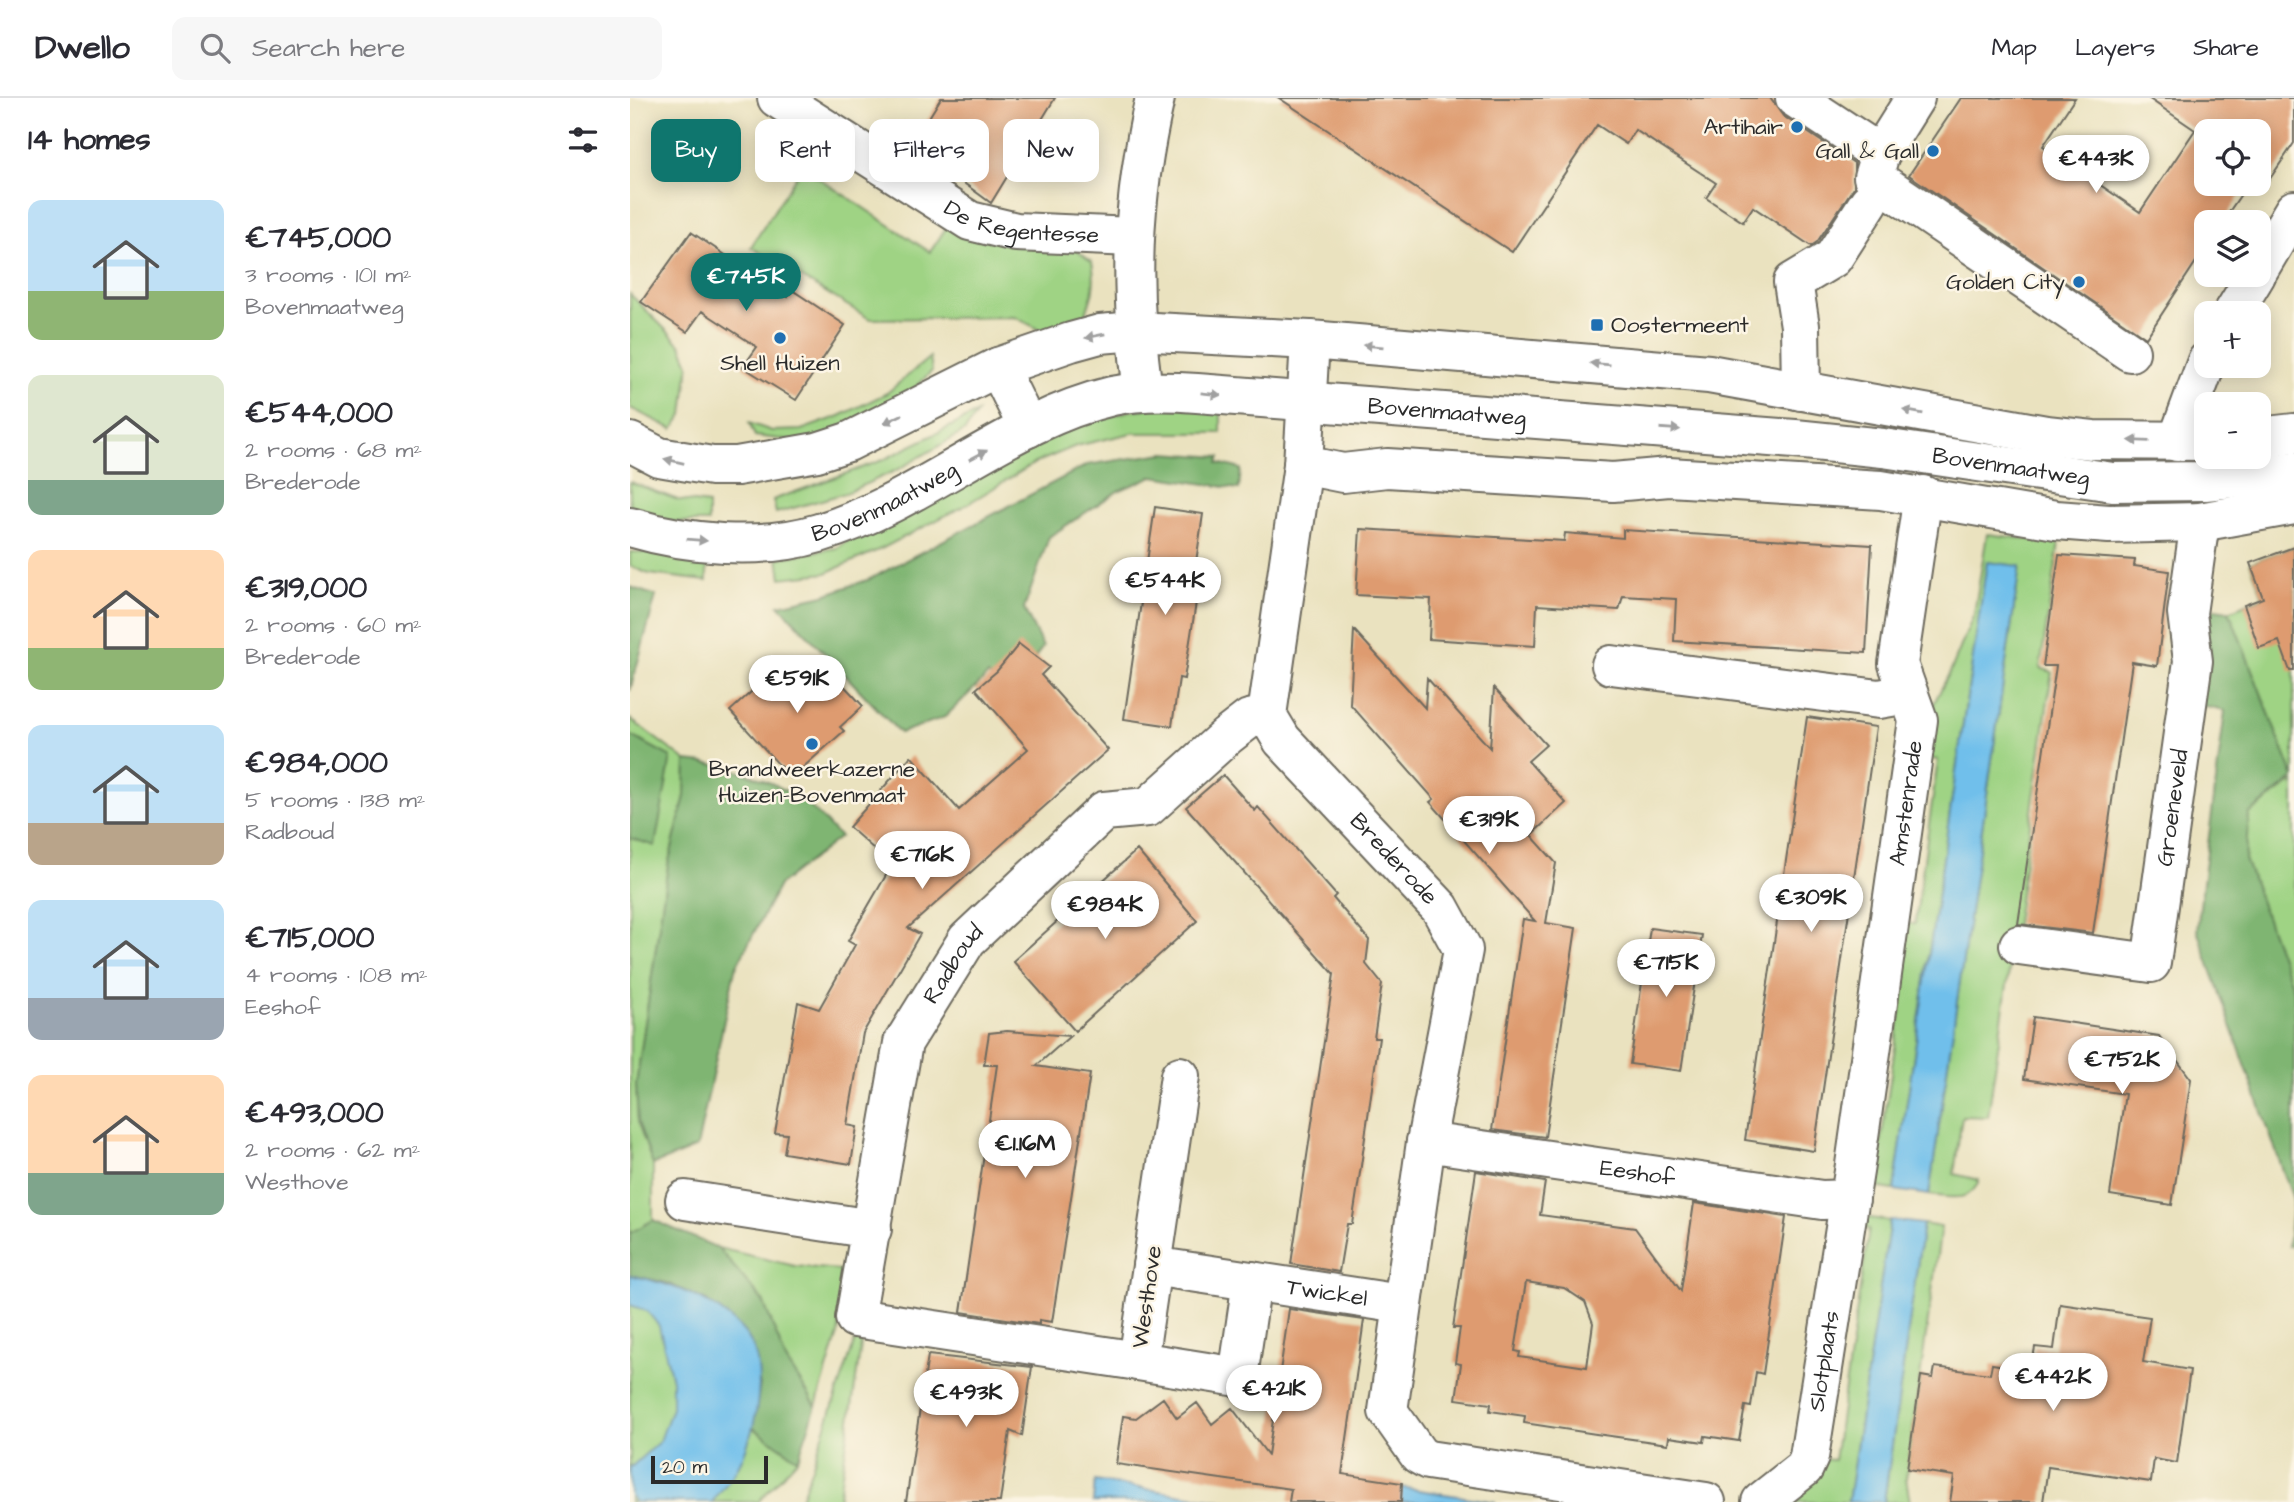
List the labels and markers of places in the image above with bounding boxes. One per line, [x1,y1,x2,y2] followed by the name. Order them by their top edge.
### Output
[1704,111,1783,143] place label: Artihair
[1789,119,1805,135] marker: Artihair
[1815,135,1919,167] place label: Gall & Gall
[2047,136,2145,195] pin: €443K
[1925,143,1941,159] marker: Gall & Gall
[697,254,795,313] pin: €745K
[1946,266,2065,299] place label: Golden City
[2071,274,2087,290] marker: Golden City
[1611,309,1750,341] place label: Oostermeent
[1589,317,1605,333] marker: Oostermeent
[772,330,788,346] marker: Shell Huizen
[720,347,840,379] place label: Shell Huizen
[1116,558,1214,617] pin: €544K
[748,656,846,715] pin: €591K
[804,736,820,752] marker: Brandweerkazerne Huizen-Bovenmaat
[709,753,915,811] place label: Brandweerkazerne Huizen-Bovenmaat
[1440,796,1538,856] pin: €319K
[873,832,971,891] pin: €716K
[1762,874,1860,934] pin: €309K
[1056,882,1154,941] pin: €984K
[1617,940,1715,999] pin: €715K
[2073,1037,2171,1096] pin: €752K
[968,1121,1082,1180] pin: €1.16M
[2004,1354,2102,1413] pin: €442K
[1225,1366,1323,1425] pin: €421K
[917,1370,1015,1429] pin: €493K

